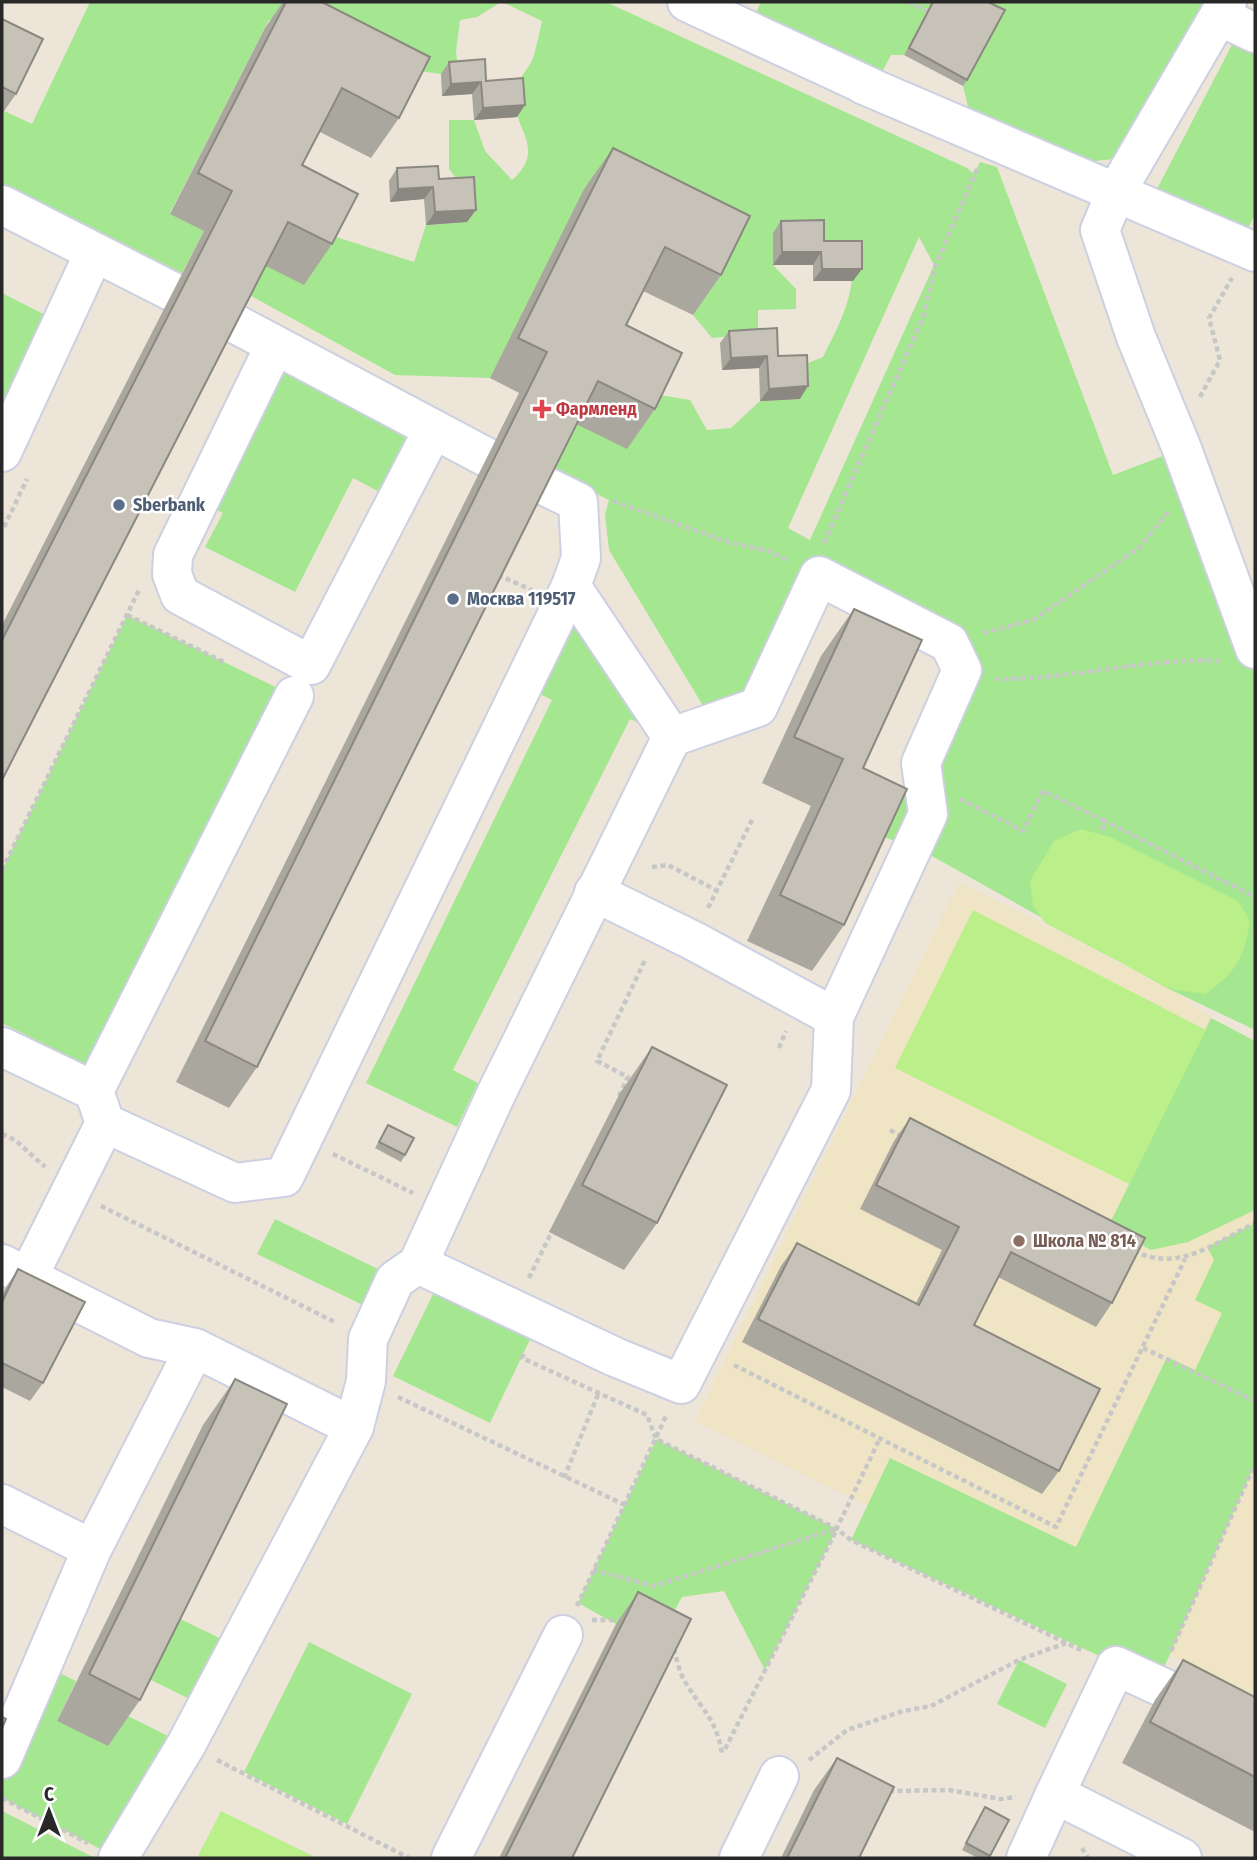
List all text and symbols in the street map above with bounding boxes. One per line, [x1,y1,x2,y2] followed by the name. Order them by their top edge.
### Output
[556,398,637,420] place label: Фармленд
[534,401,550,417] marker: Фармленд
[133,494,206,516] place label: Sberbank
[111,497,127,513] marker: Sberbank
[467,588,576,610] place label: Москва 119517
[445,591,461,607] marker: Москва 119517
[1033,1230,1136,1252] place label: Школа № 814
[1011,1233,1027,1249] marker: Школа № 814
[14,1776,84,1846] north arrow
[44,1783,54,1806] text: С

